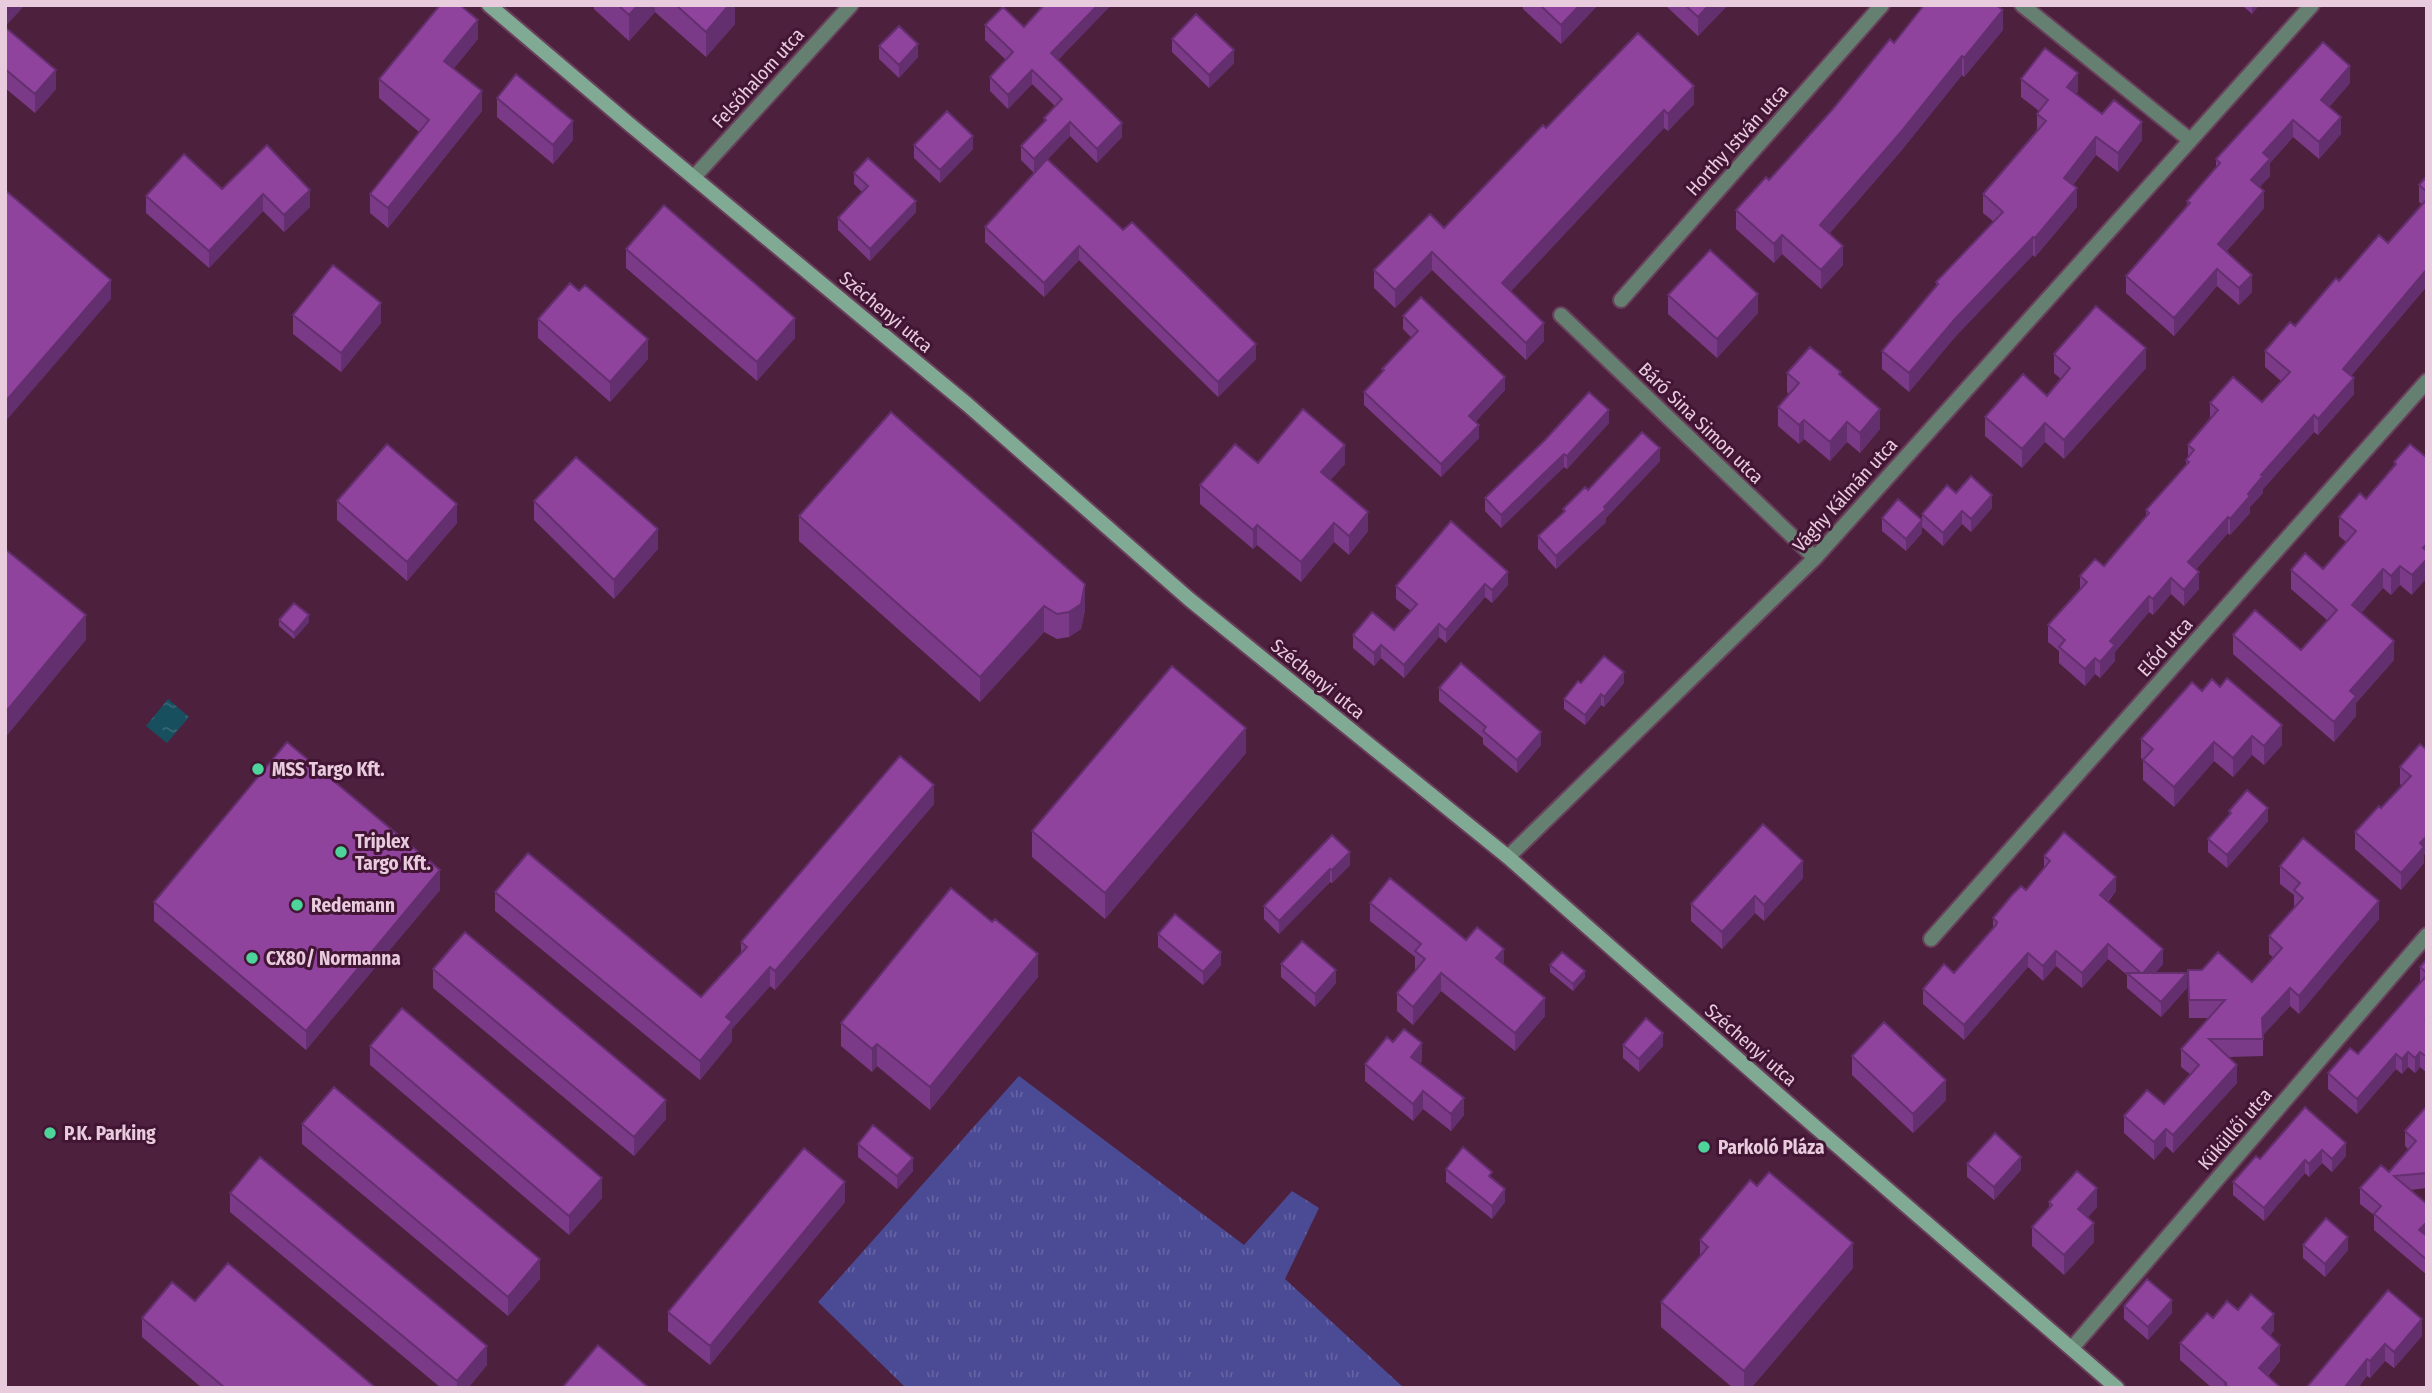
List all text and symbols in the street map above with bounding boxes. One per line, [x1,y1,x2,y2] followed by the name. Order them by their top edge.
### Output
[707,23,809,133] street label: Felsőhalom utca
[1681,80,1793,200] street label: Horthy István utca
[835,266,937,358] street label: Széchenyi utca
[1634,358,1768,488] street label: Báró Sina Simon utca
[1788,433,1902,557] street label: Vághy Kálmán utca
[2133,613,2197,681] street label: Előd utca
[1266,634,1370,724] street label: Széchenyi utca
[272,758,385,781] place label: MSS Targo Kft.
[250,761,266,777] marker: MSS Targo Kft.
[355,830,431,875] place label: Triplex Targo Kft.
[333,844,349,860] marker: Triplex Targo Kft.
[311,894,395,917] place label: Redemann
[289,897,305,913] marker: Redemann
[266,947,401,970] place label: CX80/ Normanna
[244,950,260,966] marker: CX80/ Normanna
[1700,999,1802,1091] street label: Széchenyi utca
[2193,1083,2277,1175] street label: Küküllői utca
[64,1122,156,1145] place label: P.K. Parking
[42,1125,58,1141] marker: P.K. Parking
[1718,1136,1824,1159] place label: Parkoló Pláza
[1696,1139,1712,1155] marker: Parkoló Pláza

